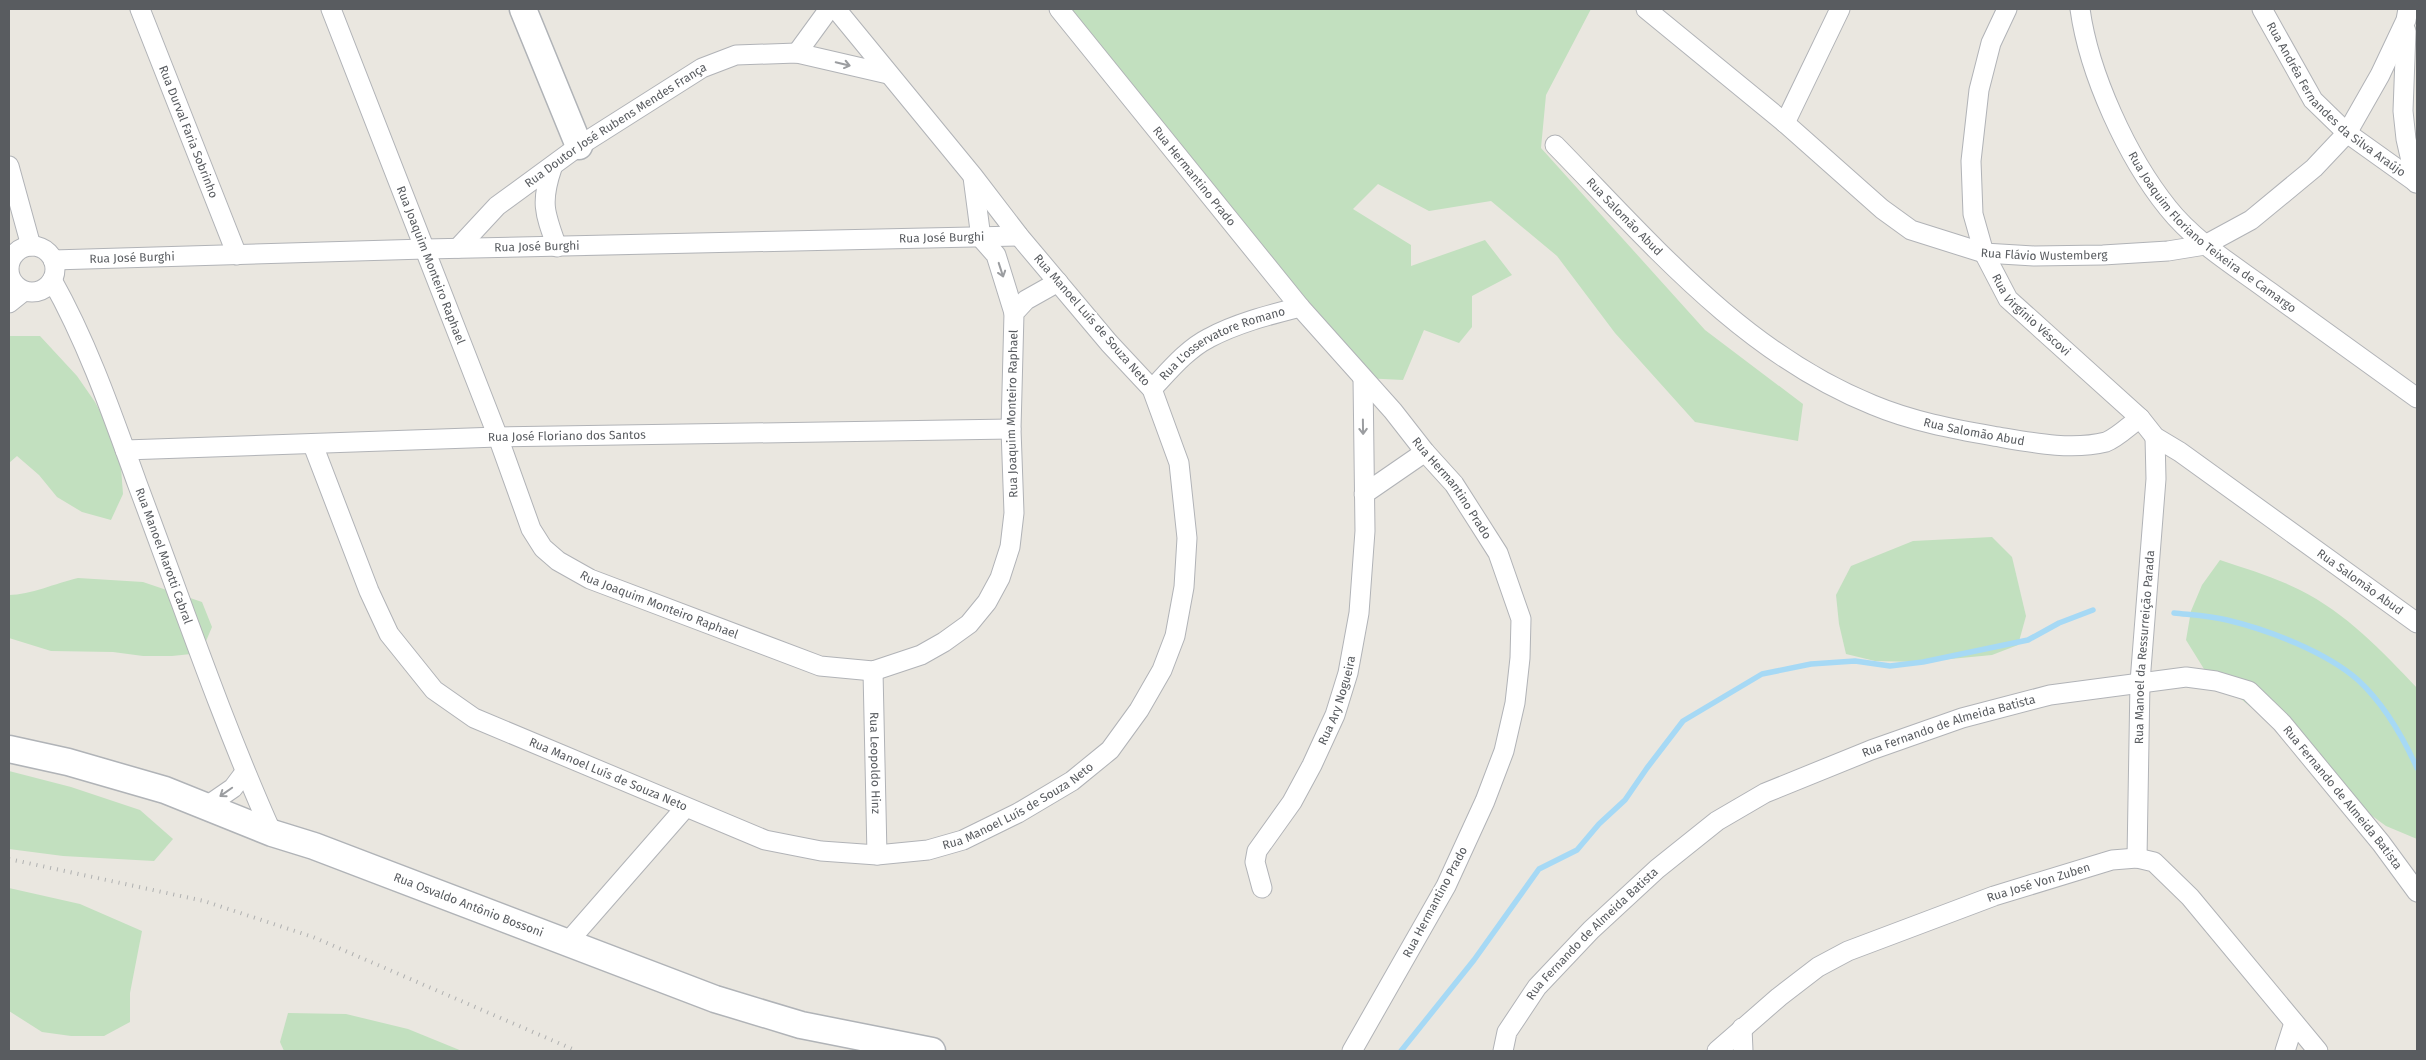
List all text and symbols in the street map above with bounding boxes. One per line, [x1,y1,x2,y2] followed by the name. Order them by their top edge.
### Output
[2264,20,2408,180] street label: Rua Andréa Fernandes da Silva Araújo
[522,60,708,190] street label: Rua Doutor José Rubens Mendes França
[834,60,850,69] one-way arrow
[156,63,221,200] street label: Rua Durval Faria Sobrinho
[1150,124,1239,229] street label: Rua Hermantino Prado
[2125,149,2299,315] street label: Rua Joaquim Floriano Teixeira de Camargo
[1584,175,1665,259] street label: Rua Salomão Abud
[394,184,468,347] street label: Rua Joaquim Monteiro Raphael
[899,230,985,246] street label: Rua José Burghi
[494,239,580,254] street label: Rua José Burghi
[1980,246,2109,263] street label: Rua Flávio Wustemberg
[89,249,175,266] street label: Rua José Burghi
[1031,251,1153,389] street label: Rua Manoel Luís de Souza Neto
[997,261,1006,277] one-way arrow
[1989,271,2073,359] street label: Rua Virgínio Véscovi
[1157,304,1287,383] street label: Rua L'osservatore Romano
[1004,329,1021,498] street label: Rua Joaquim Monteiro Raphael
[1922,415,2026,448] street label: Rua Salomão Abud
[1358,418,1368,434] one-way arrow
[488,428,646,444] street label: Rua José Floriano dos Santos
[1409,435,1494,542] street label: Rua Hermantino Prado
[132,486,195,626] street label: Rua Manoel Marotti Cabral
[2314,546,2406,618] street label: Rua Salomão Abud
[2132,550,2157,744] street label: Rua Manoel da Ressurreição Parada
[577,568,741,642] street label: Rua Joaquim Monteiro Raphael
[1315,655,1358,747] street label: Rua Ary Nogueira
[1860,692,2037,760] street label: Rua Fernando de Almeida Batista
[867,712,883,814] street label: Rua Leopoldo Hinz
[2280,723,2405,872] street label: Rua Fernando de Almeida Batista
[527,735,689,814] street label: Rua Manoel Luís de Souza Neto
[941,760,1096,853] street label: Rua Manoel Luís de Souza Neto
[220,787,234,797] one-way arrow
[1400,844,1470,960] street label: Rua Hermantino Prado
[1985,860,2092,905] street label: Rua José Von Zuben
[1523,865,1661,1003] street label: Rua Fernando de Almeida Batista
[392,870,545,940] street label: Rua Osvaldo Antônio Bossoni

